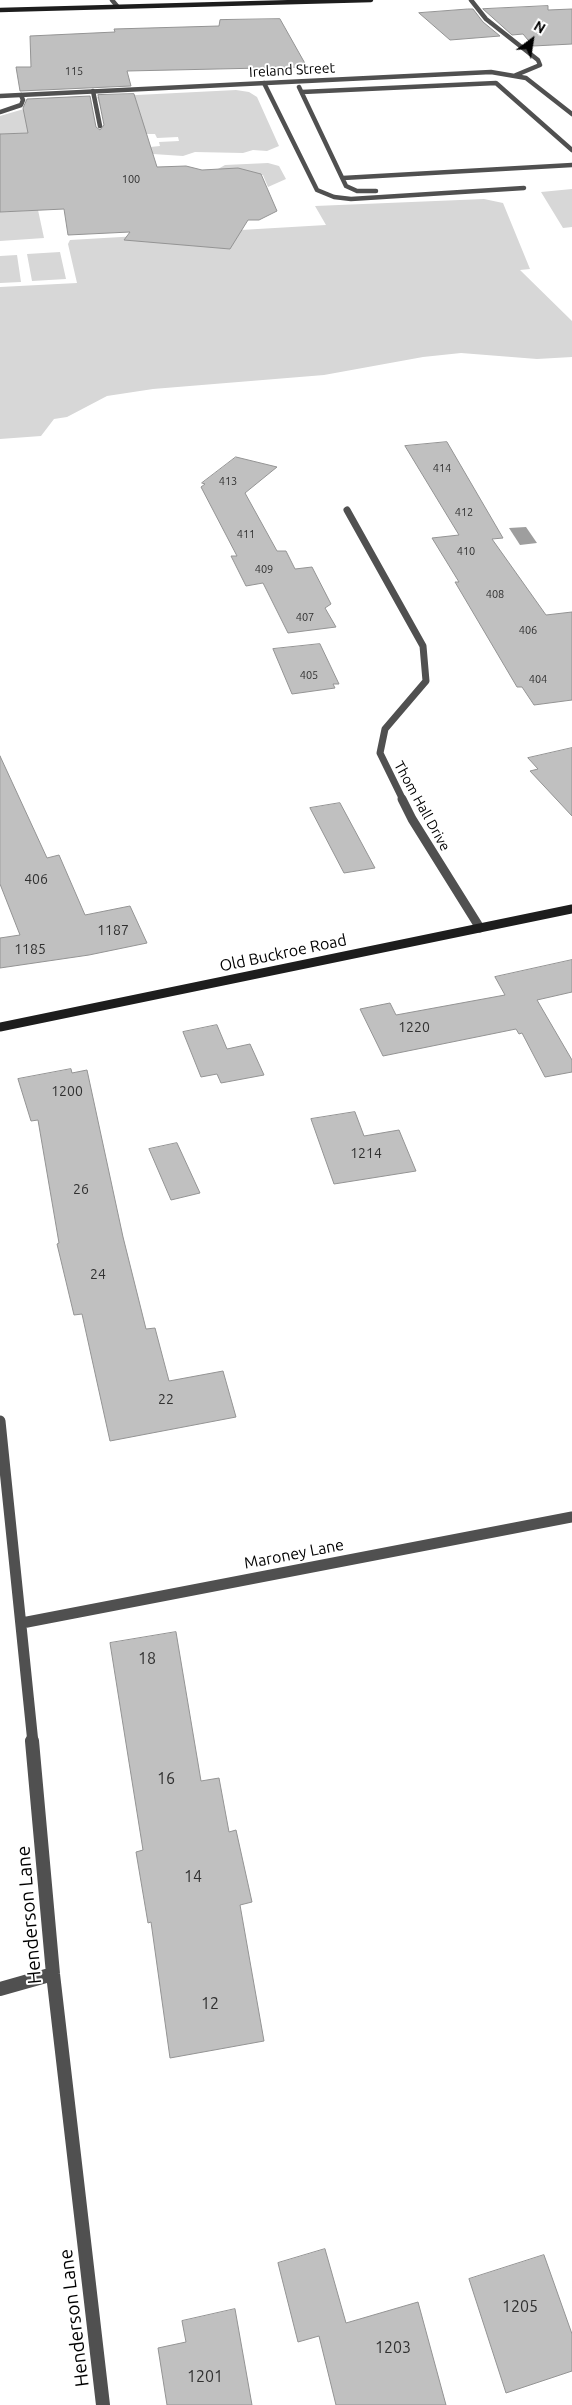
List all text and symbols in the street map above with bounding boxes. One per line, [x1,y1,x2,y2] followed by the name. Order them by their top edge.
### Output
[507,15,557,65] north arrow
[531,18,548,37] text: N
[249,59,335,81] street label: Ireland Street
[65,64,83,78] house number: 115
[122,172,140,186] house number: 100
[433,461,451,475] house number: 414
[219,474,237,488] house number: 413
[455,505,473,519] house number: 412
[237,527,255,541] house number: 411
[457,544,475,558] house number: 410
[255,562,273,576] house number: 409
[486,587,504,601] house number: 408
[296,610,314,624] house number: 407
[519,623,537,637] house number: 406
[300,668,318,682] house number: 405
[529,672,547,686] house number: 404
[390,758,454,854] street label: Thom Hall Drive
[24,871,48,887] house number: 406
[97,922,129,938] house number: 1187
[218,930,348,976] street label: Old Buckroe Road
[14,941,46,957] house number: 1185
[398,1019,430,1035] house number: 1220
[51,1083,83,1099] house number: 1200
[350,1145,382,1161] house number: 1214
[73,1181,89,1197] house number: 26
[90,1266,106,1282] house number: 24
[158,1391,174,1407] house number: 22
[242,1535,346,1573] street label: Maroney Lane
[138,1649,156,1669] house number: 18
[157,1769,175,1789] house number: 16
[12,1845,46,1985] street label: Henderson Lane
[184,1867,202,1887] house number: 14
[201,1994,219,2014] house number: 12
[54,2248,94,2388] street label: Henderson Lane
[502,2297,538,2317] house number: 1205
[375,2338,411,2358] house number: 1203
[187,2367,223,2387] house number: 1201

